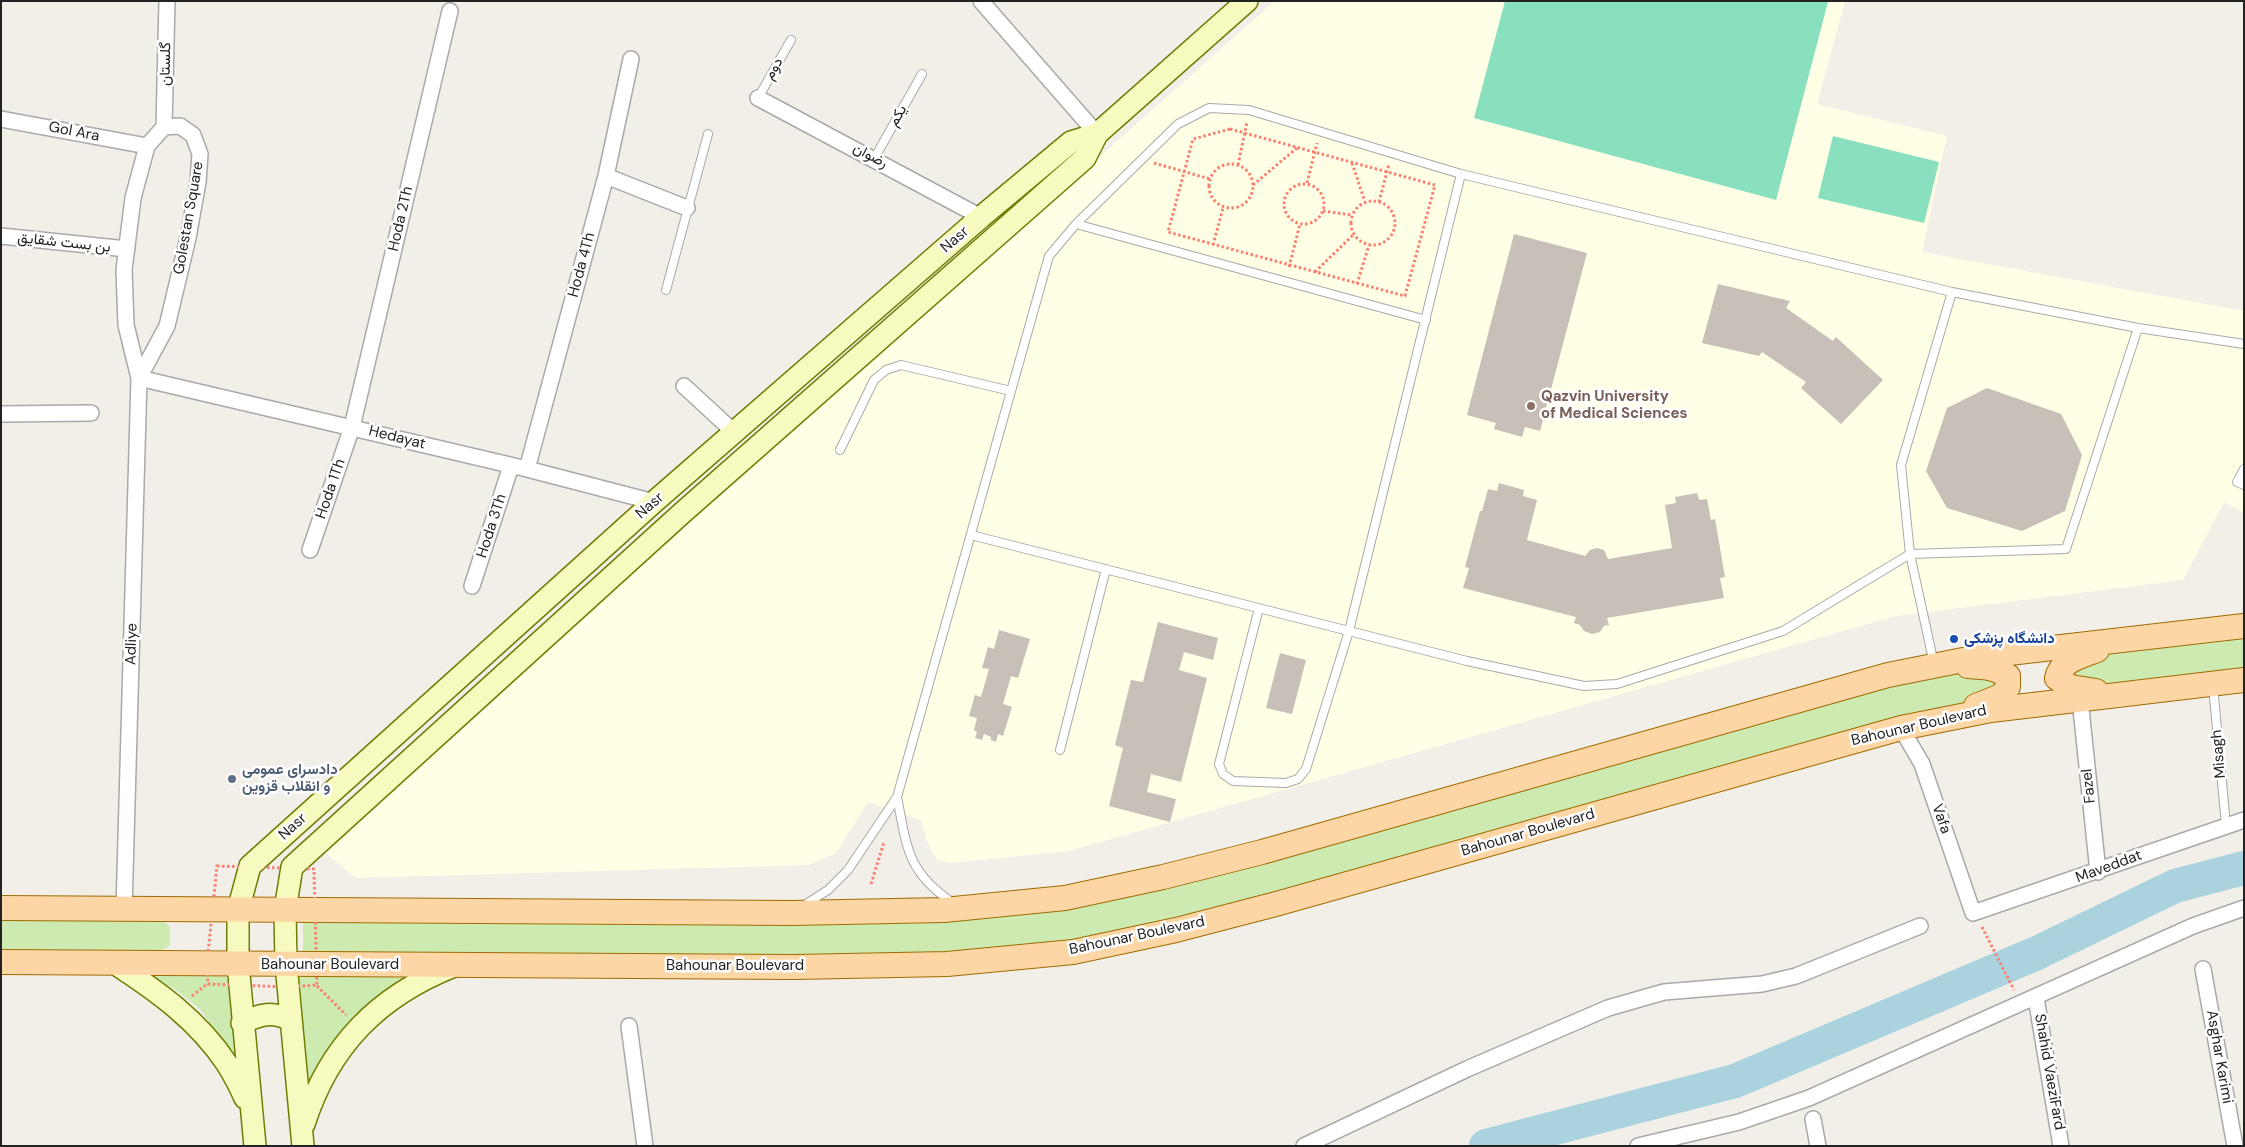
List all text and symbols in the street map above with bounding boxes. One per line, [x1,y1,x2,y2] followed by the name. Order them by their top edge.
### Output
[157,42,175,86] street label: گلستان
[761,55,787,83] street label: دوم
[885,102,911,130] street label: یکم
[47,118,101,146] street label: Gol Ara
[850,139,890,173] street label: رضوان
[170,160,208,276] street label: Golestan Square
[385,185,417,253] street label: Hoda 2Th
[937,223,973,257] street label: Nasr
[16,229,112,257] street label: بن بست شقایق
[565,231,599,299] street label: Hoda 4Th
[1541,388,1688,423] place label: Qazvin University of Medical Sciences
[1525,400,1537,412] marker: Qazvin University of Medical Sciences
[367,422,427,454] street label: Hedayat
[312,457,350,521] street label: Hoda 1Th
[632,489,668,523] street label: Nasr
[473,492,511,560] street label: Hoda 3Th
[122,623,142,665] street label: Adliye
[1964,630,2055,648] place label: دانشگاه پزشکی
[1948,633,1960,645] marker: دانشگاه پزشکی
[1850,702,1988,750] street label: Bahounar Boulevard
[2208,729,2230,779] street label: Misagh
[242,761,338,796] place label: دادسرای عمومی و انقلاب قزوین
[2078,768,2100,804] street label: Fazel
[226,773,238,785] marker: دادسرای عمومی و انقلاب قزوین
[1928,802,1954,836] street label: Vafa
[1459,805,1597,861] street label: Bahounar Boulevard
[275,810,311,844] street label: Nasr
[2073,847,2145,887] street label: Maveddat
[1068,913,1206,959] street label: Bahounar Boulevard
[261,956,399,974] street label: Bahounar Boulevard
[666,957,804,975] street label: Bahounar Boulevard
[2202,1009,2236,1105] street label: Asghar Karimi
[2030,1012,2068,1132] street label: Shahid VaeziFard

